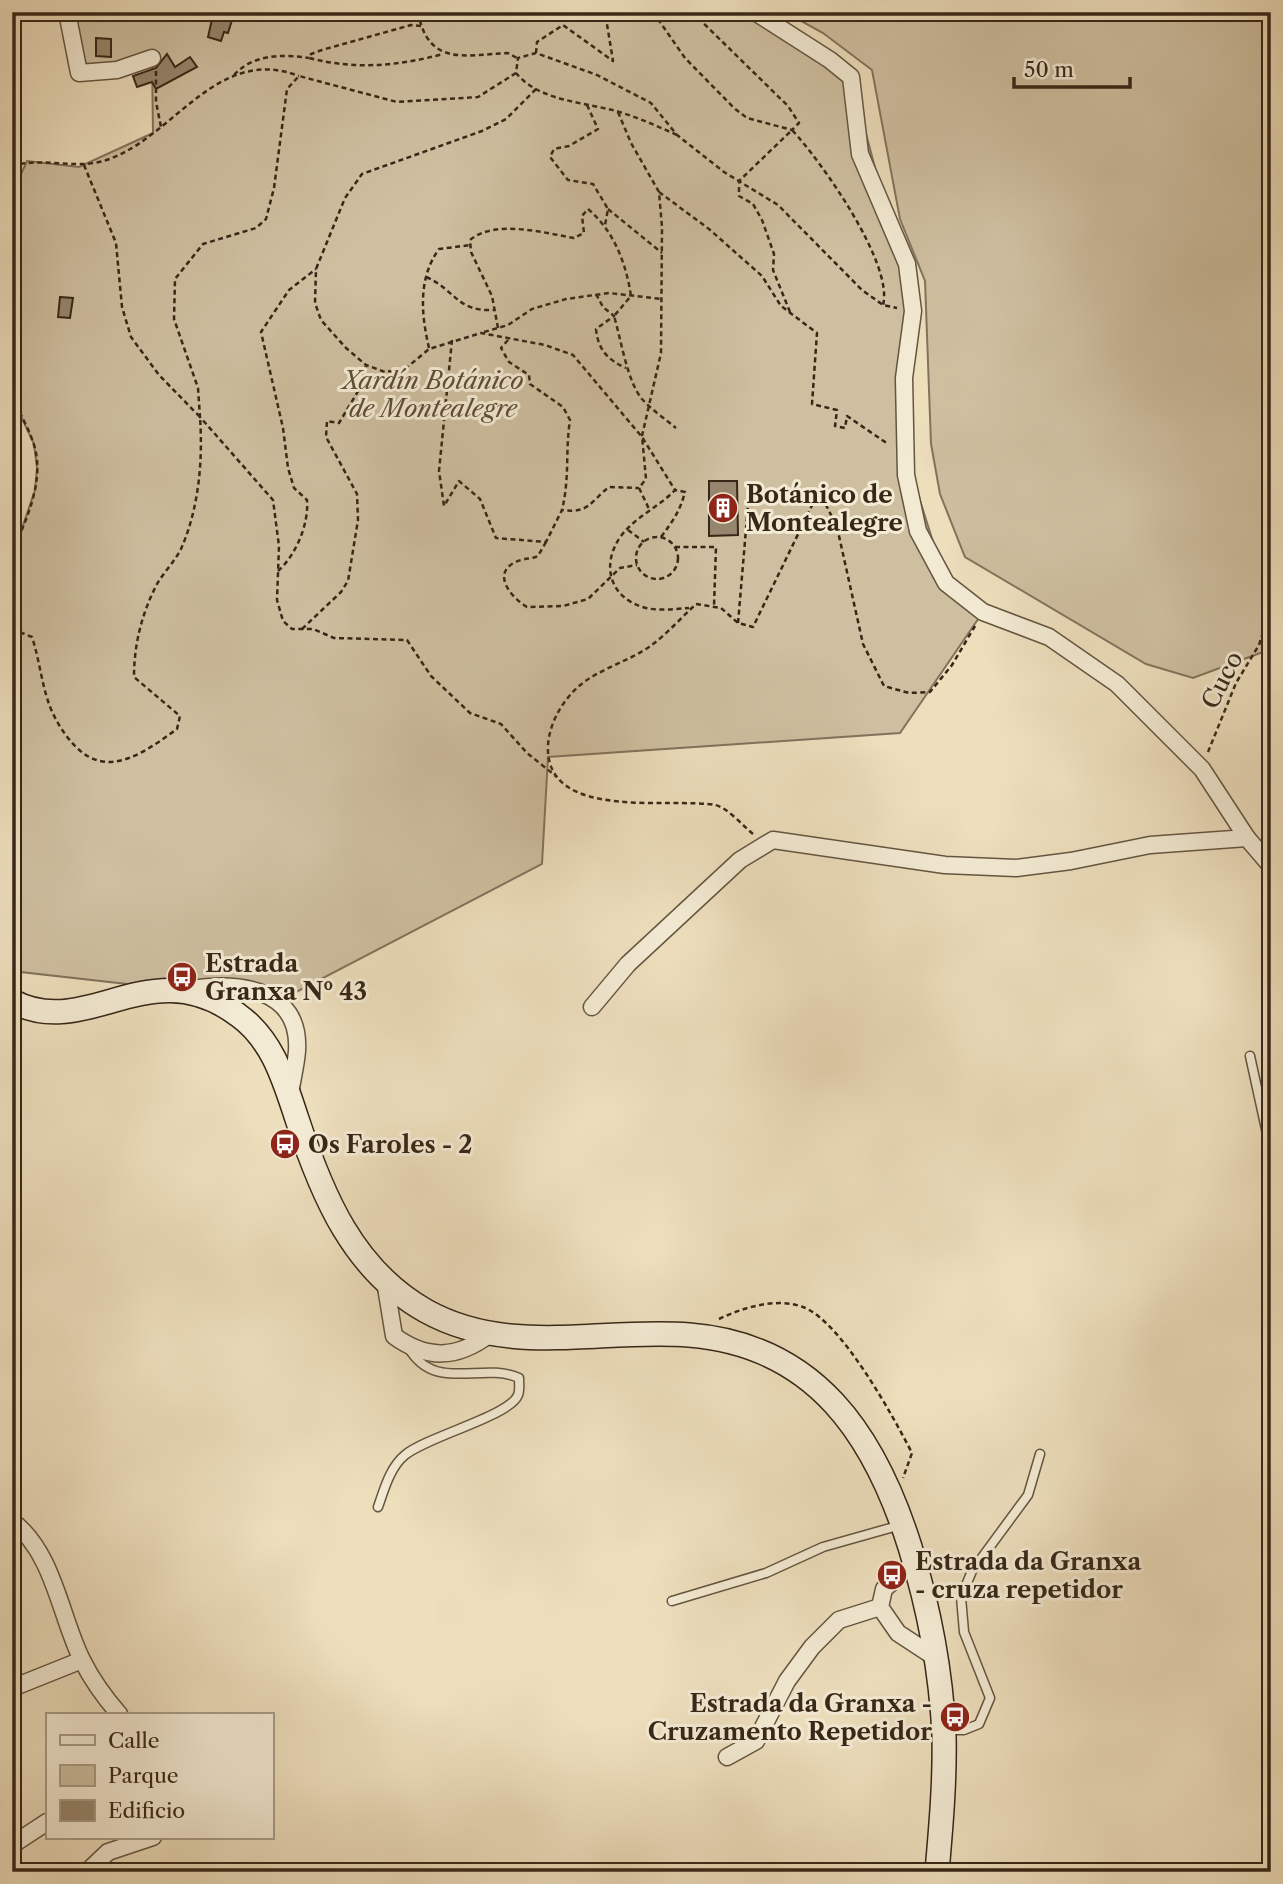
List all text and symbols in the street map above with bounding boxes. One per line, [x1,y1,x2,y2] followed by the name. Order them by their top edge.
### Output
[1014,46,1129,90] scale bar
[1024,57,1074,82] text: 50 m
[340,366,523,423] park label: Xardín Botánico de Montealegre
[746,480,903,537] place label: Botánico de Montealegre
[706,491,740,525] building icon: Botánico de Montealegre
[1195,646,1249,714] street label: Cuco
[205,949,367,1006] place label: Estrada Granxa Nº 43
[165,960,199,994] bus stop icon: Estrada Granxa Nº 43
[268,1127,302,1161] bus stop icon: Os Faroles - 2
[308,1130,472,1159] place label: Os Faroles - 2
[915,1547,1142,1604] place label: Estrada da Granxa - cruza repetidor
[875,1558,909,1592] bus stop icon: Estrada da Granxa - cruza repetidor
[648,1689,932,1746] place label: Estrada da Granxa - Cruzamento Repetidor
[938,1700,972,1734] bus stop icon: Estrada da Granxa - Cruzamento Repetidor
[46,1713,273,1839] legend
[108,1728,160,1753] text: Calle
[108,1763,179,1788] text: Parque
[108,1798,185,1823] text: Edificio

